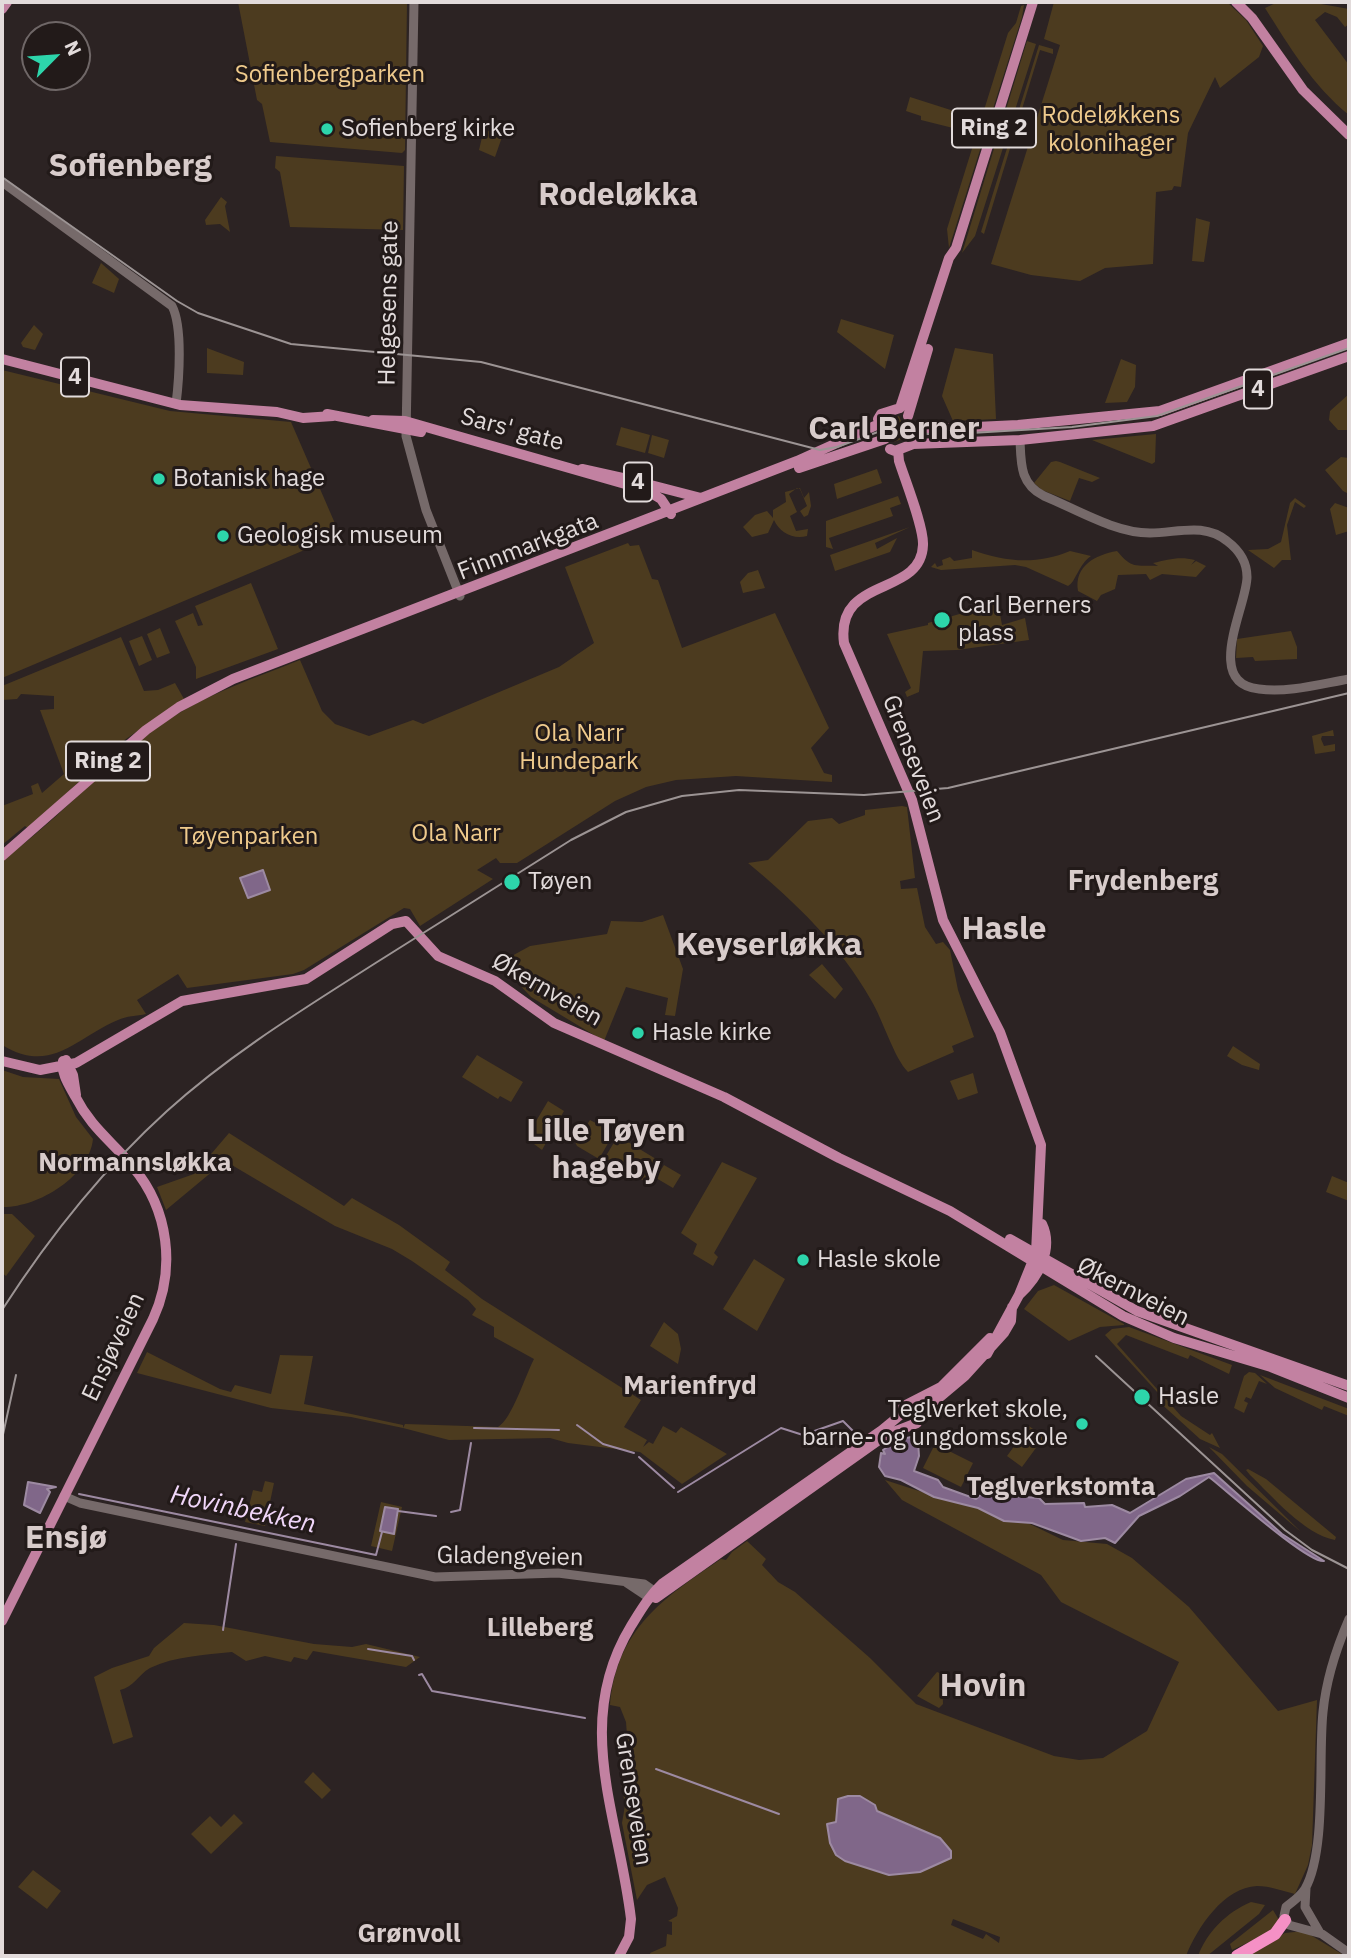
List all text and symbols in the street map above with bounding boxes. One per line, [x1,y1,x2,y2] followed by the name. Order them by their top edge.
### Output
[21,21,91,91] north arrow
[59,37,87,59] text: N
[235,61,425,89] park label: Sofienbergparken
[1041,102,1181,158] park label: Rodeløkkens kolonihager
[952,108,1036,148] road number: Ring 2
[341,115,515,143] place label: Sofienberg kirke
[319,121,335,137] marker: Sofienberg kirke
[48,148,212,186] district label: Sofienberg
[538,177,698,215] district label: Rodeløkka
[373,220,405,386] street label: Helgesens gate
[61,358,89,396] road number: 4
[1244,370,1272,408] road number: 4
[457,402,567,458] street label: Sars' gate
[808,411,980,449] district label: Carl Berner
[624,462,652,502] road number: 4
[173,465,325,493] place label: Botanisk hage
[151,471,167,487] marker: Botanisk hage
[454,507,602,587] street label: Finnmarkgata
[237,522,443,550] place label: Geologisk museum
[215,528,231,544] marker: Geologisk museum
[958,592,1092,648] place label: Carl Berners plass
[932,610,952,630] marker: Carl Berners plass
[875,691,951,827] street label: Grenseveien
[519,720,639,776] park label: Ola Narr Hundepark
[66,741,150,780] road number: Ring 2
[411,820,501,848] park label: Ola Narr
[180,823,318,851] park label: Tøyenparken
[1068,865,1218,899] district label: Frydenberg
[528,868,592,896] place label: Tøyen
[502,872,522,892] marker: Tøyen
[961,911,1047,949] district label: Hasle
[676,927,862,965] district label: Keyserløkka
[487,947,607,1033] street label: Økernveien
[652,1019,772,1047] place label: Hasle kirke
[630,1025,646,1041] marker: Hasle kirke
[526,1113,686,1188] district label: Lille Tøyen hageby
[38,1147,232,1179] district label: Normannsløkka
[817,1246,941,1274] place label: Hasle skole
[1072,1251,1194,1333] street label: Økernveien
[795,1252,811,1268] marker: Hasle skole
[76,1288,152,1406] street label: Ensjøveien
[623,1370,757,1402] district label: Marienfryd
[1158,1383,1219,1411] place label: Hasle
[1132,1387,1152,1407] marker: Hasle
[802,1396,1068,1452] place label: Teglverket skole, barne- og ungdomsskole
[1074,1416,1090,1432] marker: Teglverket skole, barne- og ungdomsskole
[966,1471,1156,1503] district label: Teglverkstomta
[167,1479,319,1541] water label: Hovinbekken
[25,1520,107,1558] district label: Ensjø
[436,1541,584,1573] street label: Gladengveien
[487,1612,593,1644] district label: Lilleberg
[940,1668,1026,1706] district label: Hovin
[608,1730,658,1868] street label: Grenseveien
[357,1918,461,1950] district label: Grønvoll

